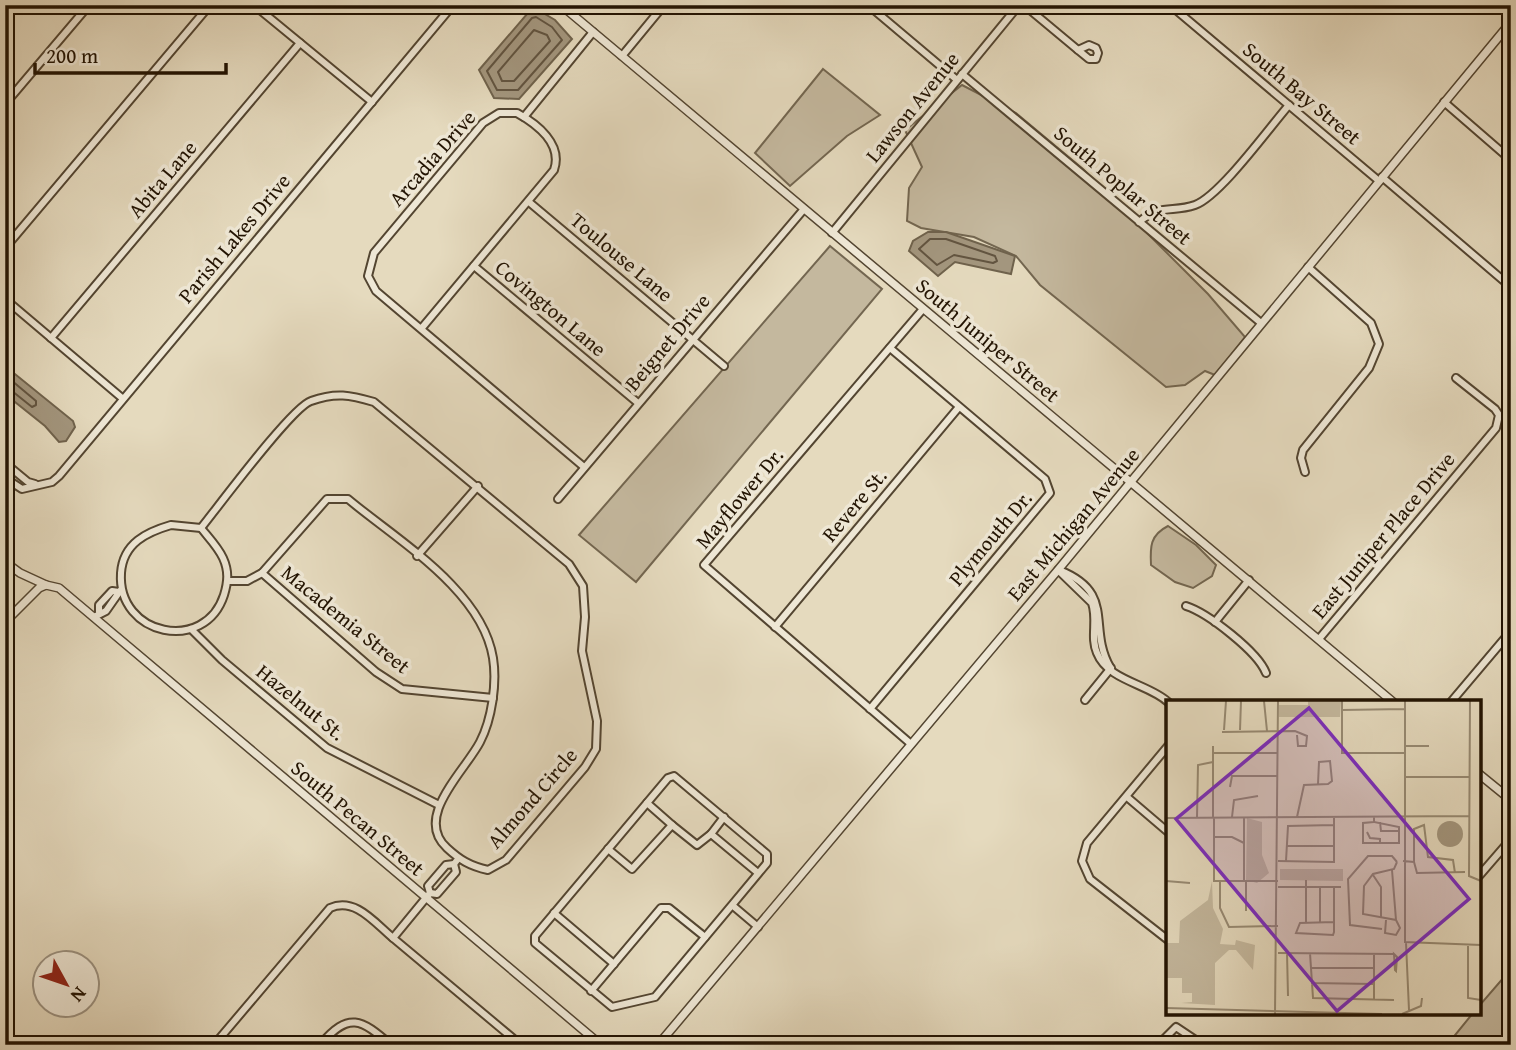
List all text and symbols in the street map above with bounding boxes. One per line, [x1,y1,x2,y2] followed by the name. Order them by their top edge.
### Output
[35,32,226,76] scale bar
[1236,34,1368,152] street label: South Bay Street
[46,40,98,71] text: 200 m
[858,45,967,169] street label: Lawson Avenue
[381,103,483,213] street label: Arcadia Drive
[1047,118,1199,252] street label: South Poplar Street
[120,133,204,225] street label: Abita Lane
[170,166,298,310] street label: Parish Lakes Drive
[564,205,680,309] street label: Toulouse Lane
[489,252,613,364] street label: Covington Lane
[909,270,1067,410] street label: South Juniper Street
[617,286,717,398] street label: Beignet Drive
[999,440,1147,608] street label: East Michigan Avenue
[688,441,790,555] street label: Mayflower Dr.
[1304,445,1462,625] street label: East Juniper Place Drive
[814,462,894,548] street label: Revere St.
[941,484,1039,592] street label: Plymouth Dr.
[275,557,418,681] street label: Macademia Street
[250,656,352,748] street label: Hazelnut St.
[1166,700,1481,1015] inset map
[479,741,585,855] street label: Almond Circle
[284,753,432,884] street label: South Pecan Street
[32,948,102,1018] north arrow
[64,981,94,1009] text: N

